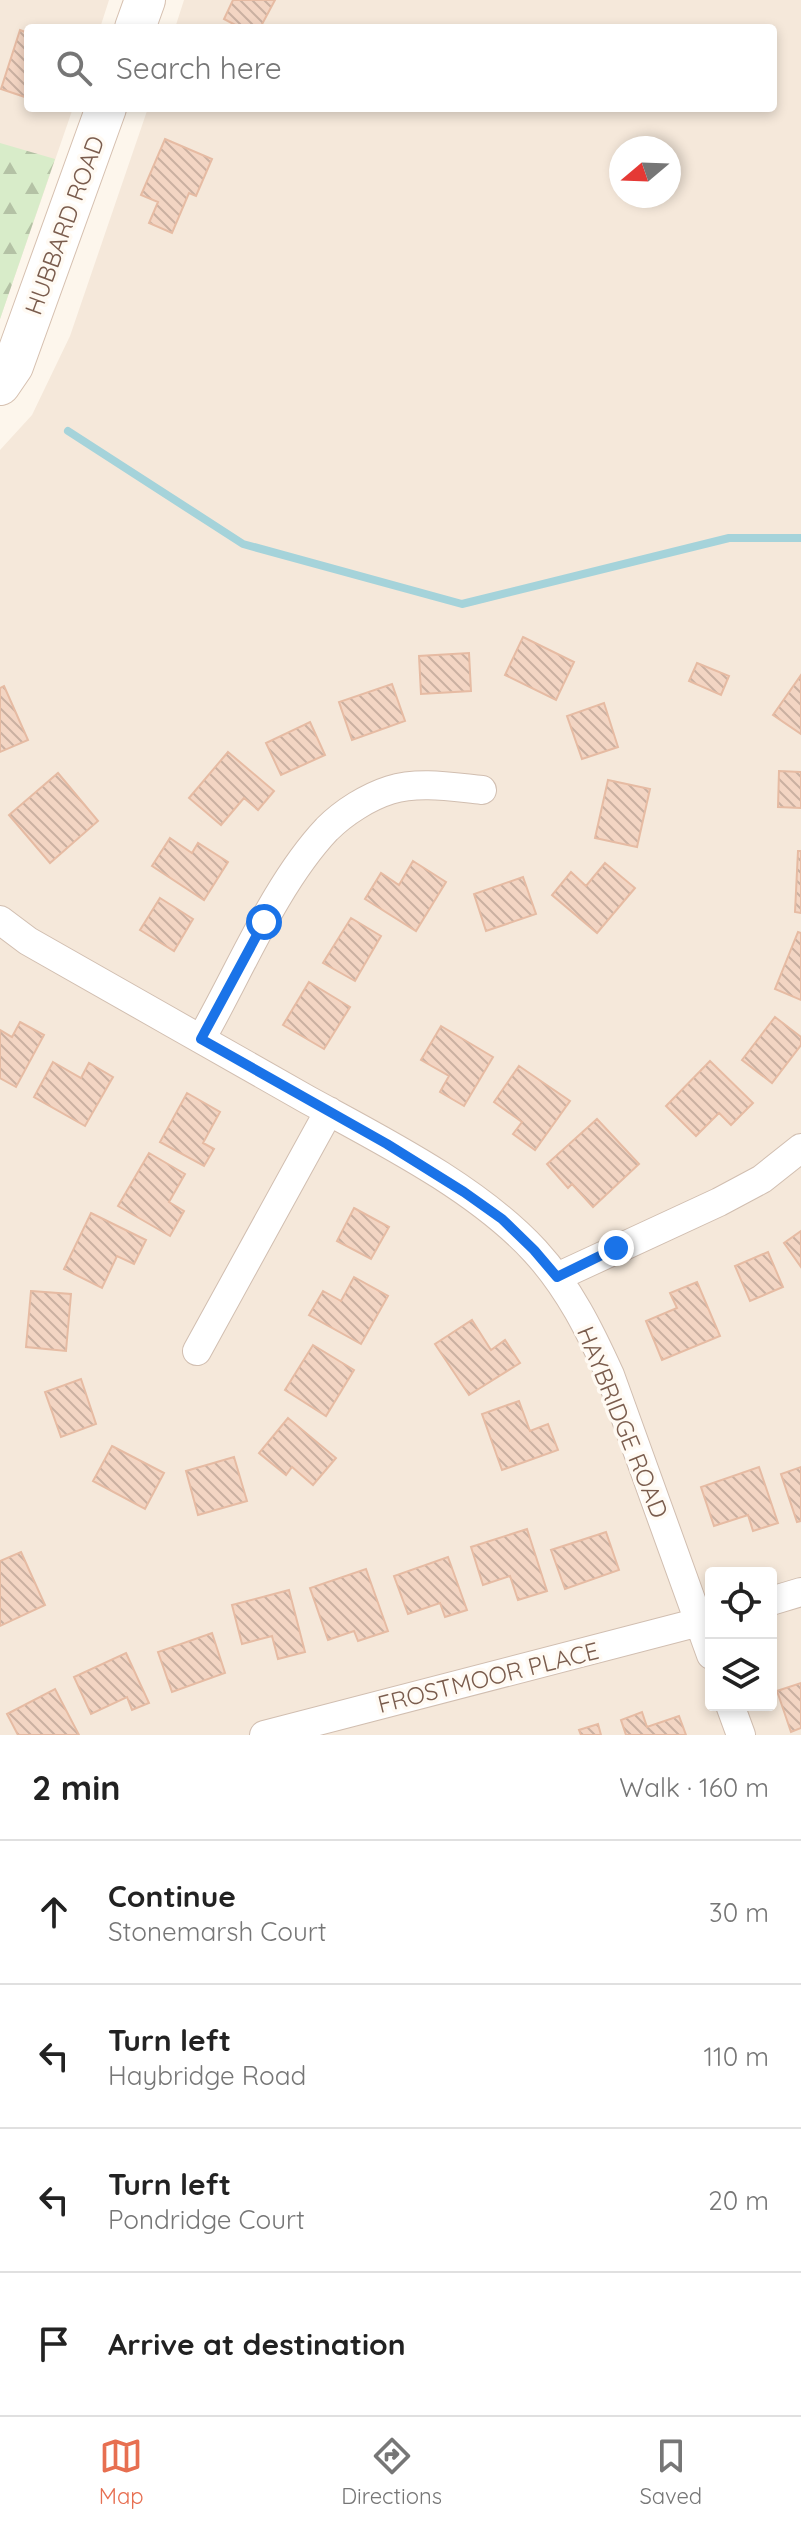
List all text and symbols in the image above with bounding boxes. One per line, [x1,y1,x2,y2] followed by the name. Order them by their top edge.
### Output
[24,24,777,112] search box
[52,46,96,90] icon: search
[116,49,282,87] text: Search here
[18,132,110,318] street label: HUBBARD ROAD
[609,136,681,208] north arrow
[246,904,282,940] route start
[598,1230,634,1266] route end
[571,1322,675,1522] street label: HAYBRIDGE ROAD
[705,1567,777,1711] map controls
[705,1567,777,1639] button: locate
[374,1635,602,1719] street label: FROSTMOOR PLACE
[705,1639,777,1711] button: layers
[32,1766,121,1809] text: 2 min
[619,1771,769,1804] text: Walk · 160 m
[108,1877,236,1915] text: Continue
[32,1890,76,1934] icon: ahead
[709,1896,769,1929] text: 30 m
[108,1915,327,1948] text: Stonemarsh Court
[108,2021,231,2059] text: Turn left
[32,2034,76,2078] icon: left
[703,2040,769,2073] text: 110 m
[108,2059,306,2092] text: Haybridge Road
[108,2165,231,2203] text: Turn left
[32,2178,76,2222] icon: left
[708,2184,769,2217] text: 20 m
[108,2203,305,2236] text: Pondridge Court
[32,2322,76,2366] icon: arrive
[108,2325,406,2363] text: Arrive at destination
[99,2434,144,2510] tab: Map
[341,2434,442,2510] tab: Directions
[639,2434,702,2510] tab: Saved

